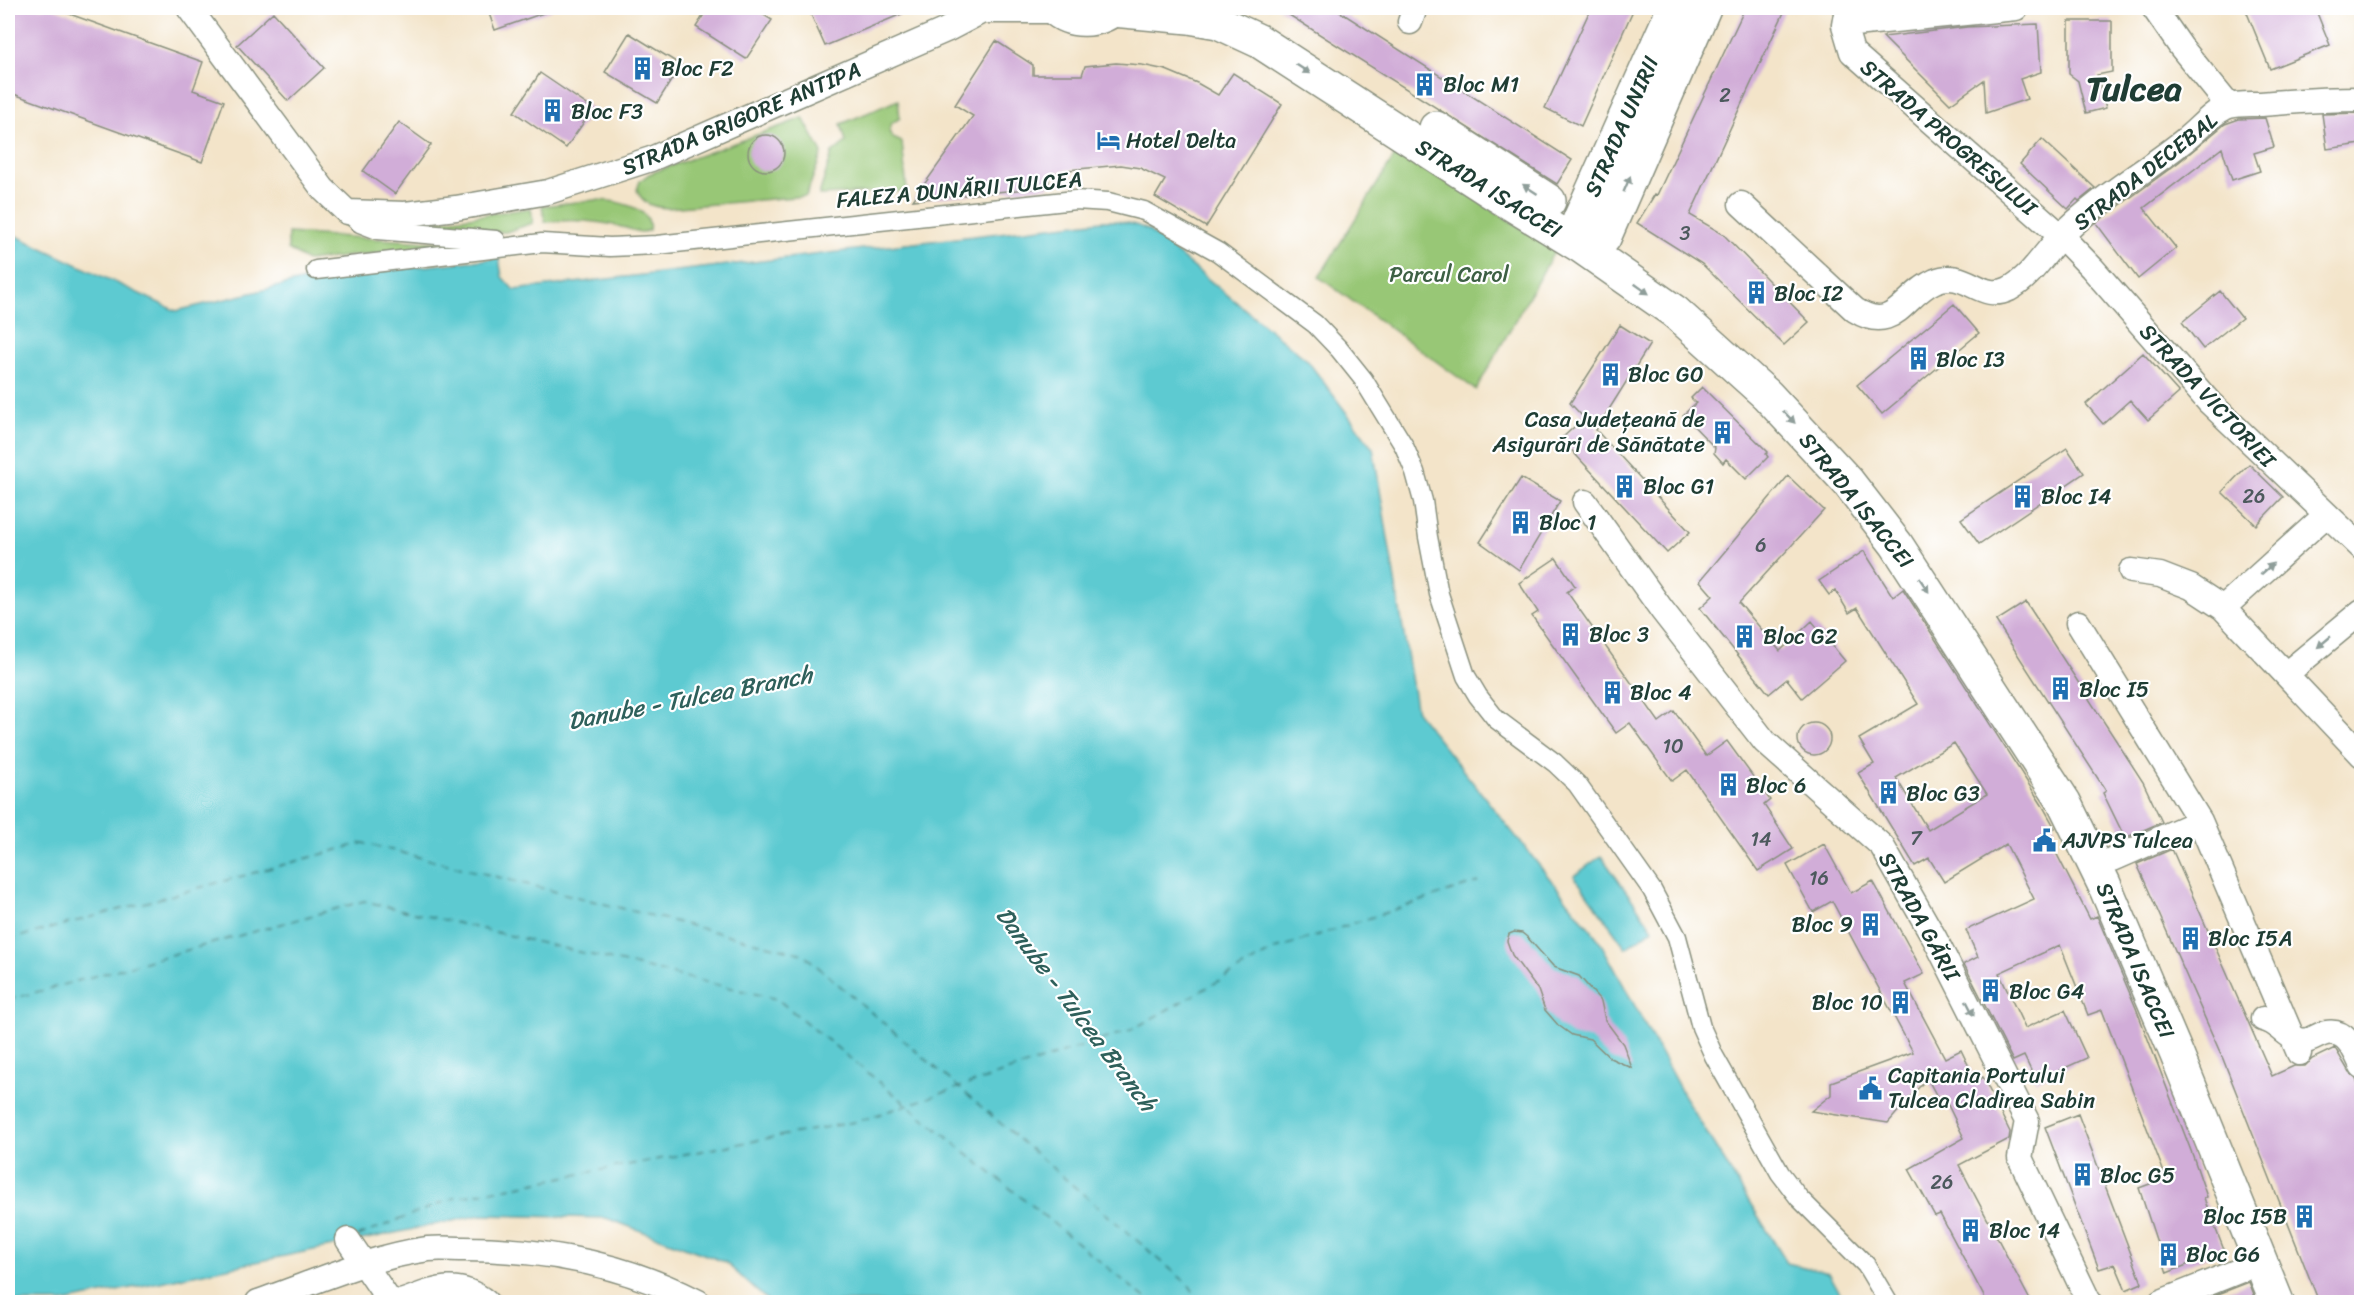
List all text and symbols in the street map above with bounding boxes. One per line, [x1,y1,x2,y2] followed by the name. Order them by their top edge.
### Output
[661,49,734,88] place label: Bloc F2
[1573,49,1670,203] street label: STRADA UNIRII
[1851,49,2047,227] street label: STRADA PROGRESULUI
[615,50,867,187] street label: STRADA GRIGORE ANTIPA
[630,55,656,81] building icon: Bloc F2
[2086,59,2183,119] district label: Tulcea
[1294,64,1311,75] one-way arrow
[1443,65,1519,104] place label: Bloc M1
[1412,71,1438,97] building icon: Bloc M1
[1719,78,1731,113] house number: 2
[571,92,643,131] place label: Bloc F3
[540,98,566,124] building icon: Bloc F3
[2064,102,2226,241] street label: STRADA DECEBAL
[1126,121,1236,160] place label: Hotel Delta
[1095,127,1121,153] hotel icon: Hotel Delta
[1408,128,1570,249] street label: STRADA ISACCEI
[835,159,1083,220] street label: FALEZA DUNĂRII TULCEA
[1622,175,1632,193] one-way arrow
[1523,183,1539,195] one-way arrow
[1680,216,1691,251] house number: 3
[1389,255,1509,294] park label: Parcul Carol
[1774,274,1844,313] place label: Bloc I2
[1743,280,1769,306] building icon: Bloc I2
[1634,283,1650,295] one-way arrow
[2130,314,2286,478] street label: STRADA VICTORIEI
[1936,340,2005,379] place label: Bloc I3
[1905,346,1931,372] building icon: Bloc I3
[1628,355,1704,394] place label: Bloc G0
[1597,361,1623,387] building icon: Bloc G0
[1492,400,1705,464] place label: Casa Județeană de Asigurări de Sănătate
[1781,410,1795,424] one-way arrow
[1710,419,1736,445] building icon: Casa Județeană de Asigurări de Sănătate
[1789,423,1924,578] street label: STRADA ISACCEI
[1643,467,1714,506] place label: Bloc G1
[1612,473,1638,499] building icon: Bloc G1
[2041,477,2112,516] place label: Bloc I4
[2243,479,2265,514] house number: 26
[2010,483,2036,509] building icon: Bloc I4
[1539,503,1596,542] place label: Bloc 1
[1508,509,1534,535] building icon: Bloc 1
[1755,528,1767,563] house number: 6
[2259,562,2273,576] one-way arrow
[1918,577,1930,593] one-way arrow
[1589,615,1649,654] place label: Bloc 3
[1763,617,1838,656] place label: Bloc G2
[1558,621,1584,647] building icon: Bloc 3
[1732,623,1758,649] building icon: Bloc G2
[2317,635,2332,648] one-way arrow
[564,653,818,742] water label: Danube - Tulcea Branch
[2079,670,2149,709] place label: Bloc I5
[1630,673,1692,712] place label: Bloc 4
[2048,676,2074,702] building icon: Bloc I5
[1599,679,1625,705] building icon: Bloc 4
[1662,729,1684,764] house number: 10
[1746,766,1807,805] place label: Bloc 6
[1715,772,1741,798] building icon: Bloc 6
[1906,774,1980,813] place label: Bloc G3
[1875,780,1901,806] building icon: Bloc G3
[1910,821,1923,856] house number: 7
[2061,821,2193,860] place label: AJVPS Tulcea
[1750,822,1772,857] house number: 14
[2031,827,2057,853] public building icon: AJVPS Tulcea
[1868,844,1972,989] street label: STRADA GĂRII
[1809,861,1829,896] house number: 16
[2085,876,2186,1045] street label: STRADA ISACCEI
[985,897,1169,1123] water label: Danube - Tulcea Branch
[1791,905,1853,944] place label: Bloc 9
[1858,911,1884,937] building icon: Bloc 9
[2208,919,2292,958] place label: Bloc I5A
[2177,925,2203,951] building icon: Bloc I5A
[2009,972,2085,1011] place label: Bloc G4
[1978,978,2004,1004] building icon: Bloc G4
[1812,983,1883,1022] place label: Bloc 10
[1888,989,1914,1015] building icon: Bloc 10
[1965,1000,1975,1017] one-way arrow
[1888,1056,2095,1120] place label: Capitania Portului Tulcea Cladirea Sabin
[1857,1075,1883,1101] public building icon: Capitania Portului Tulcea Cladirea Sabin
[2100,1156,2175,1195] place label: Bloc G5
[2069,1162,2095,1188] building icon: Bloc G5
[1931,1165,1953,1200] house number: 26
[2203,1197,2287,1236] place label: Bloc I5B
[2292,1203,2318,1229] building icon: Bloc I5B
[1989,1211,2060,1250] place label: Bloc 14
[1958,1217,1984,1243] building icon: Bloc 14
[2186,1235,2260,1274] place label: Bloc G6
[2155,1241,2181,1267] building icon: Bloc G6

